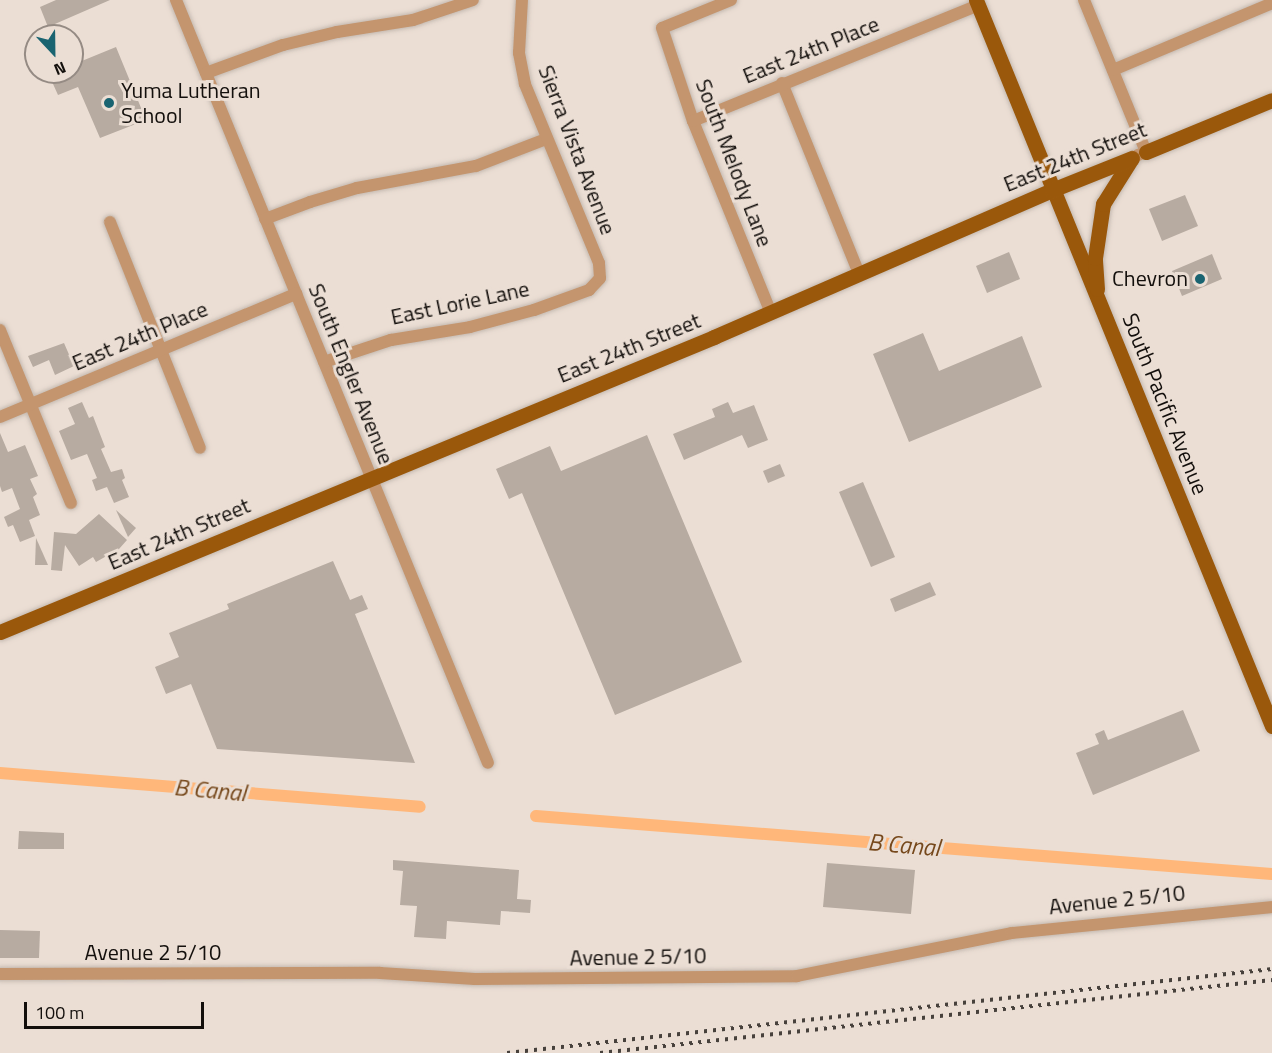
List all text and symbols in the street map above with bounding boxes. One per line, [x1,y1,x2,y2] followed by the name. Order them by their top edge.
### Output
[739,11,883,89] street label: East 24th Place
[24,24,84,84] north arrow
[50,56,70,82] text: N
[533,62,621,238] street label: Sierra Vista Avenue
[690,75,778,251] street label: South Melody Lane
[121,77,261,128] place label: Yuma Lutheran School
[102,96,116,110] marker: Yuma Lutheran School
[1000,116,1150,198] street label: East 24th Street
[1112,266,1188,292] place label: Chevron
[1193,272,1207,286] marker: Chevron
[388,275,532,331] street label: East Lorie Lane
[303,280,399,468] street label: South Engler Avenue
[68,296,212,376] street label: East 24th Place
[554,307,704,389] street label: East 24th Street
[1117,309,1213,499] street label: South Pacific Avenue
[104,492,254,576] street label: East 24th Street
[173,773,247,807] water label: B Canal
[867,828,941,862] water label: B Canal
[1048,880,1186,920] street label: Avenue 2 5/10
[85,940,221,966] street label: Avenue 2 5/10
[569,943,707,971] street label: Avenue 2 5/10
[27,990,207,1028] scale bar
[35,999,84,1026] text: 100 m

